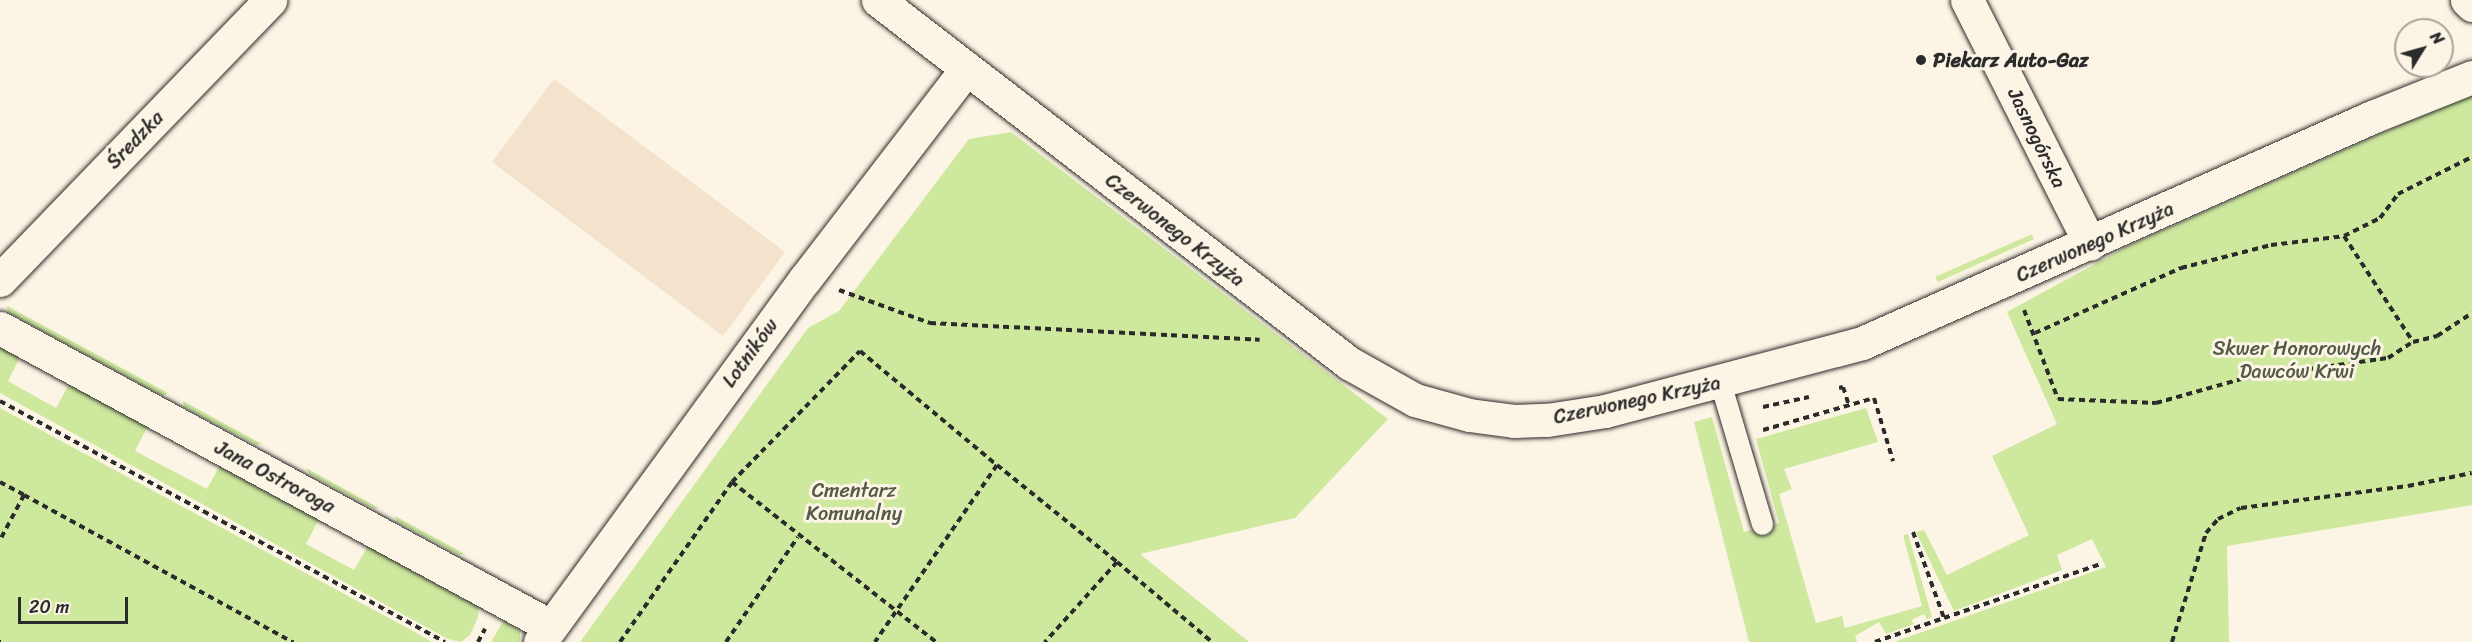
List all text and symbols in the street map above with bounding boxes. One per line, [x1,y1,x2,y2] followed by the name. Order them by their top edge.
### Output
[2394,18,2454,78] north arrow
[2422,25,2452,51] text: N
[1933,48,2089,72] place label: Piekarz Auto-Gaz
[1914,53,1928,67] marker: Piekarz Auto-Gaz
[2003,84,2071,192] street label: Jasnogórska
[101,106,169,174] street label: Średzka
[1101,168,1249,292] street label: Czerwonego Krzyża
[2012,196,2178,288] street label: Czerwonego Krzyża
[717,314,783,392] street label: Lotników
[2213,336,2381,383] park label: Skwer Honorowych Dawców Krwi
[1551,371,1723,429] street label: Czerwonego Krzyża
[211,435,339,519] street label: Jana Ostroroga
[806,478,902,525] park label: Cmentarz Komunalny
[21,585,130,623] scale bar
[29,591,69,623] text: 20 m

